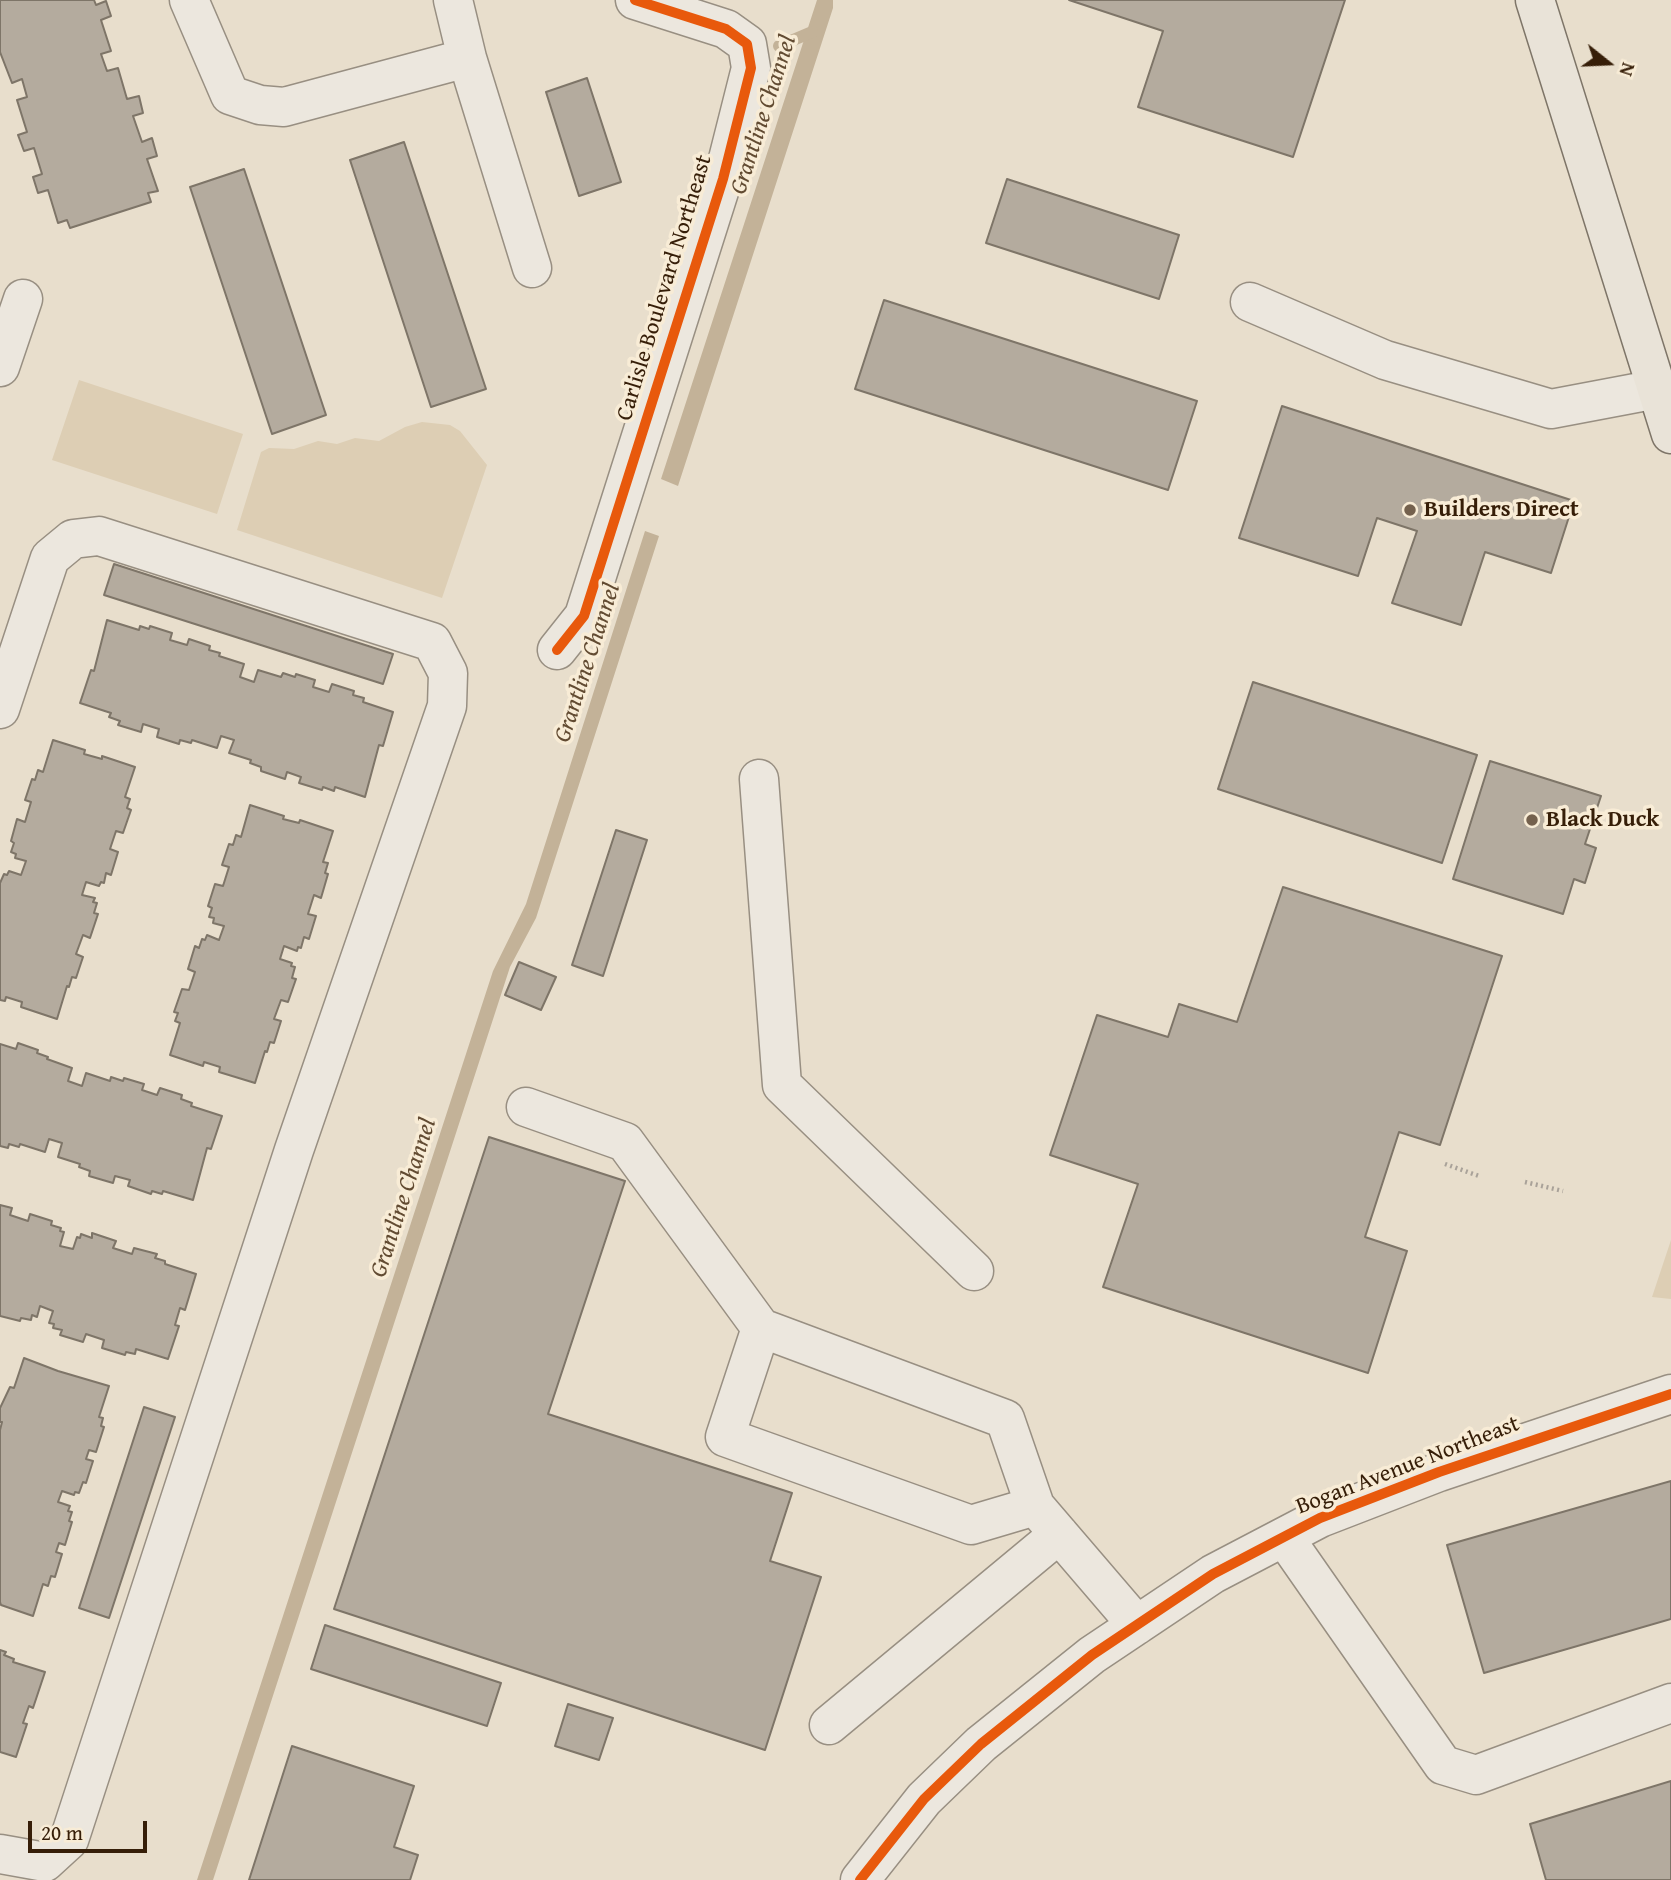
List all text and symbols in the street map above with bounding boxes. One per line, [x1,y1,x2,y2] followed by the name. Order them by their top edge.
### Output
[1573,28,1643,98] north arrow
[725,32,803,198] water label: Grantline Channel
[1613,59,1643,80] text: N
[611,152,719,424] street label: Carlisle Boulevard Northeast
[1424,496,1579,524] place label: Builders Direct
[1402,502,1418,518] marker: Builders Direct
[549,580,627,746] water label: Grantline Channel
[1546,806,1659,834] place label: Black Duck
[1524,812,1540,828] marker: Black Duck
[365,1115,443,1281] water label: Grantline Channel
[1292,1411,1524,1521] street label: Bogan Avenue Northeast
[32,1806,150,1850] scale bar
[41,1817,83,1848] text: 20 m

